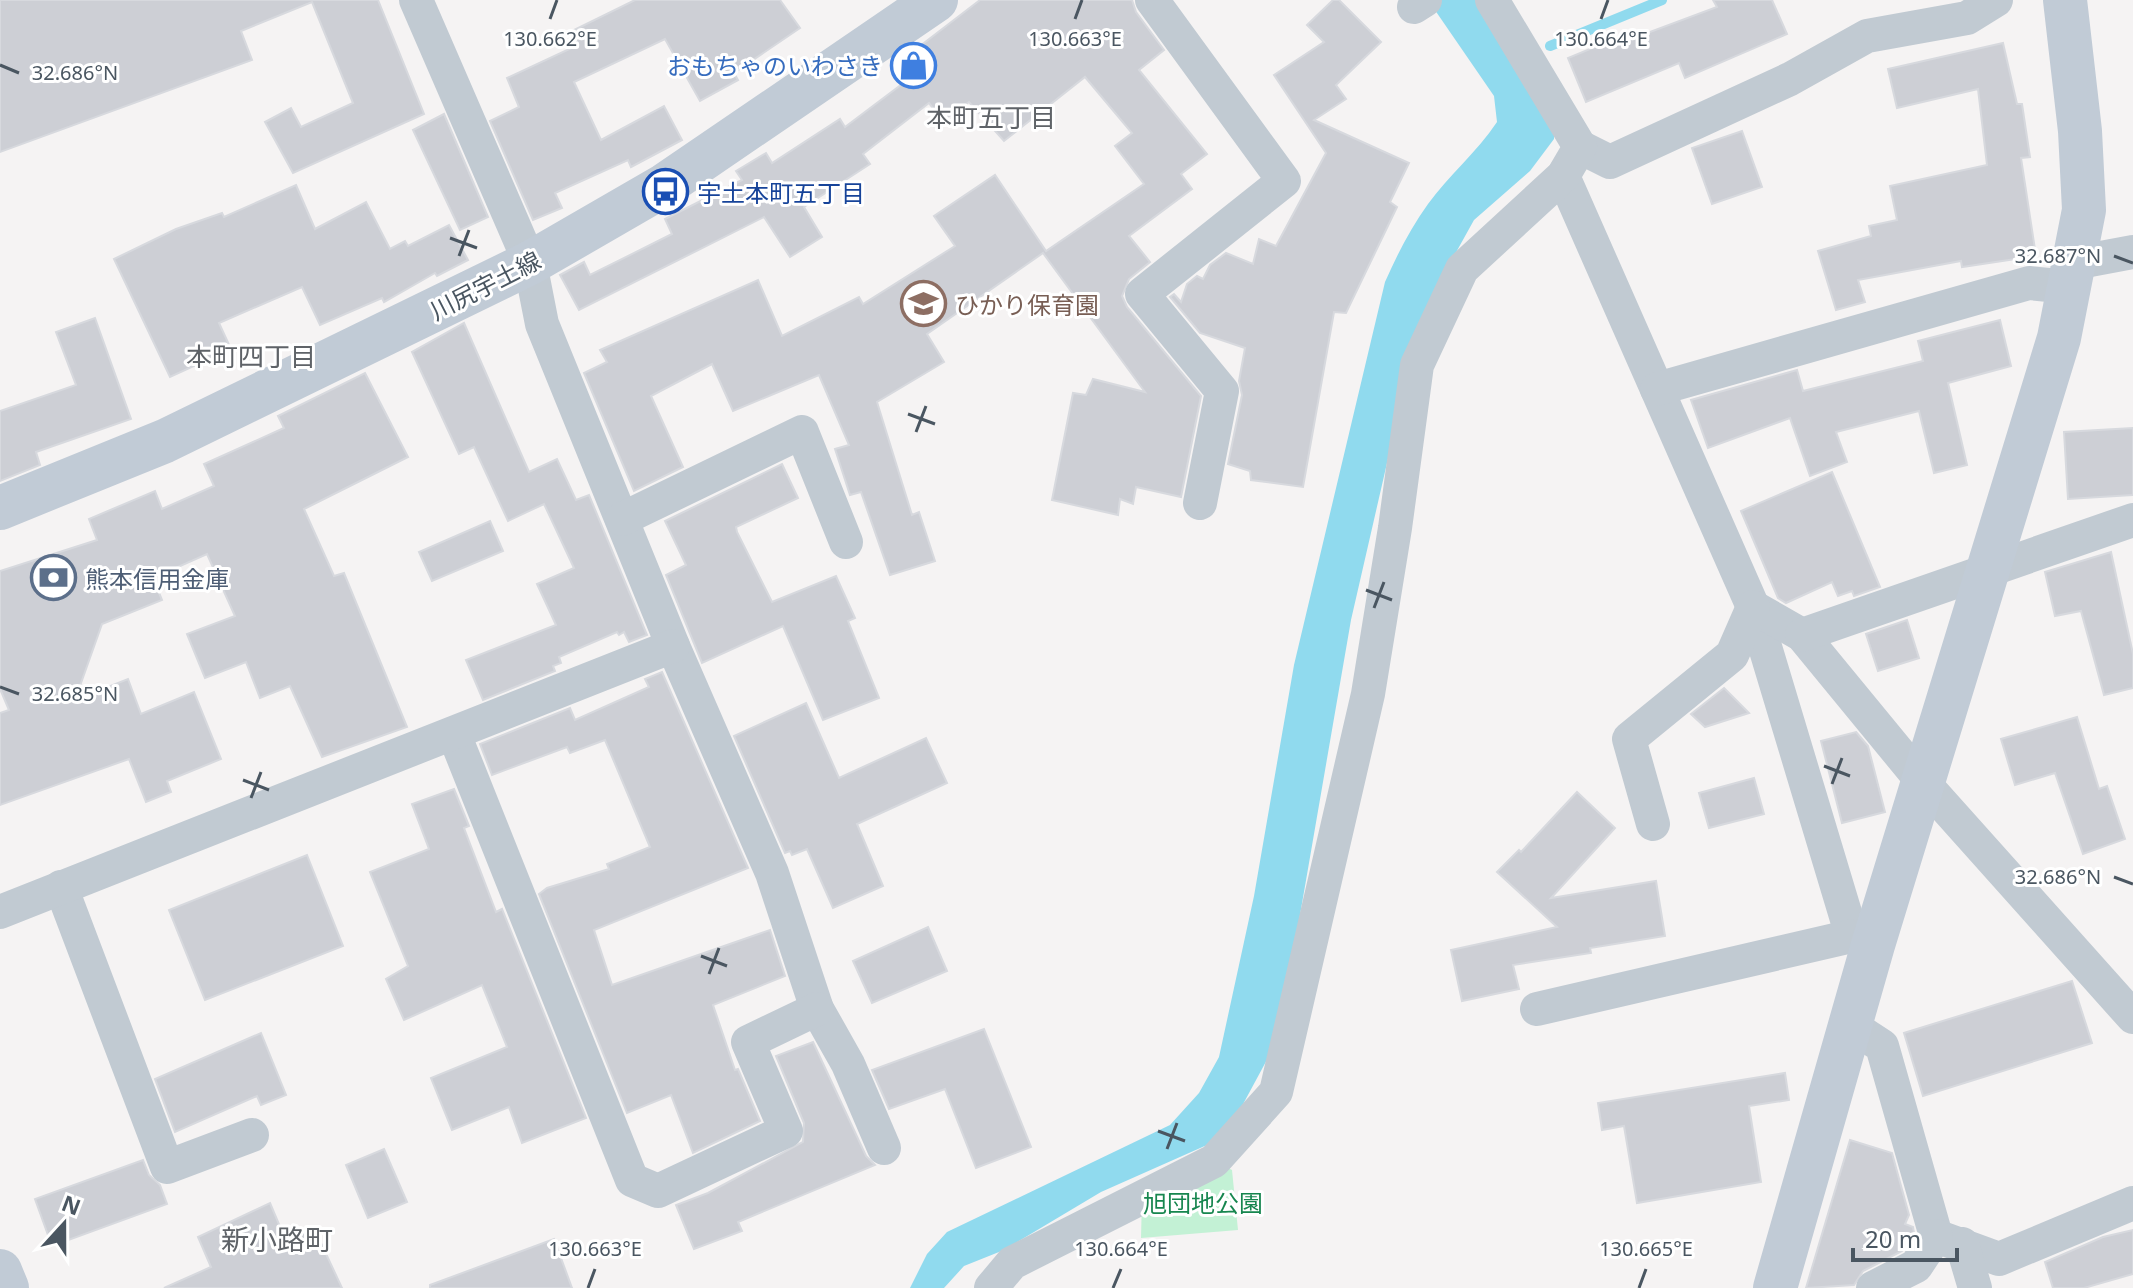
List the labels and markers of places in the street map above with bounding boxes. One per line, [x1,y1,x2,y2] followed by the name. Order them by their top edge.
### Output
[890,41,938,89] shop icon: おもちゃのいわさき
[667,49,883,82] place label: おもちゃのいわさき
[642,168,690,216] bus stop icon: 宇土本町五丁目
[697,176,865,209] place label: 宇土本町五丁目
[900,280,948,328] school or university icon: ひかり保育園
[955,288,1099,321] place label: ひかり保育園
[30,554,78,602] bank icon: 熊本信用金庫
[85,562,229,595] place label: 熊本信用金庫

